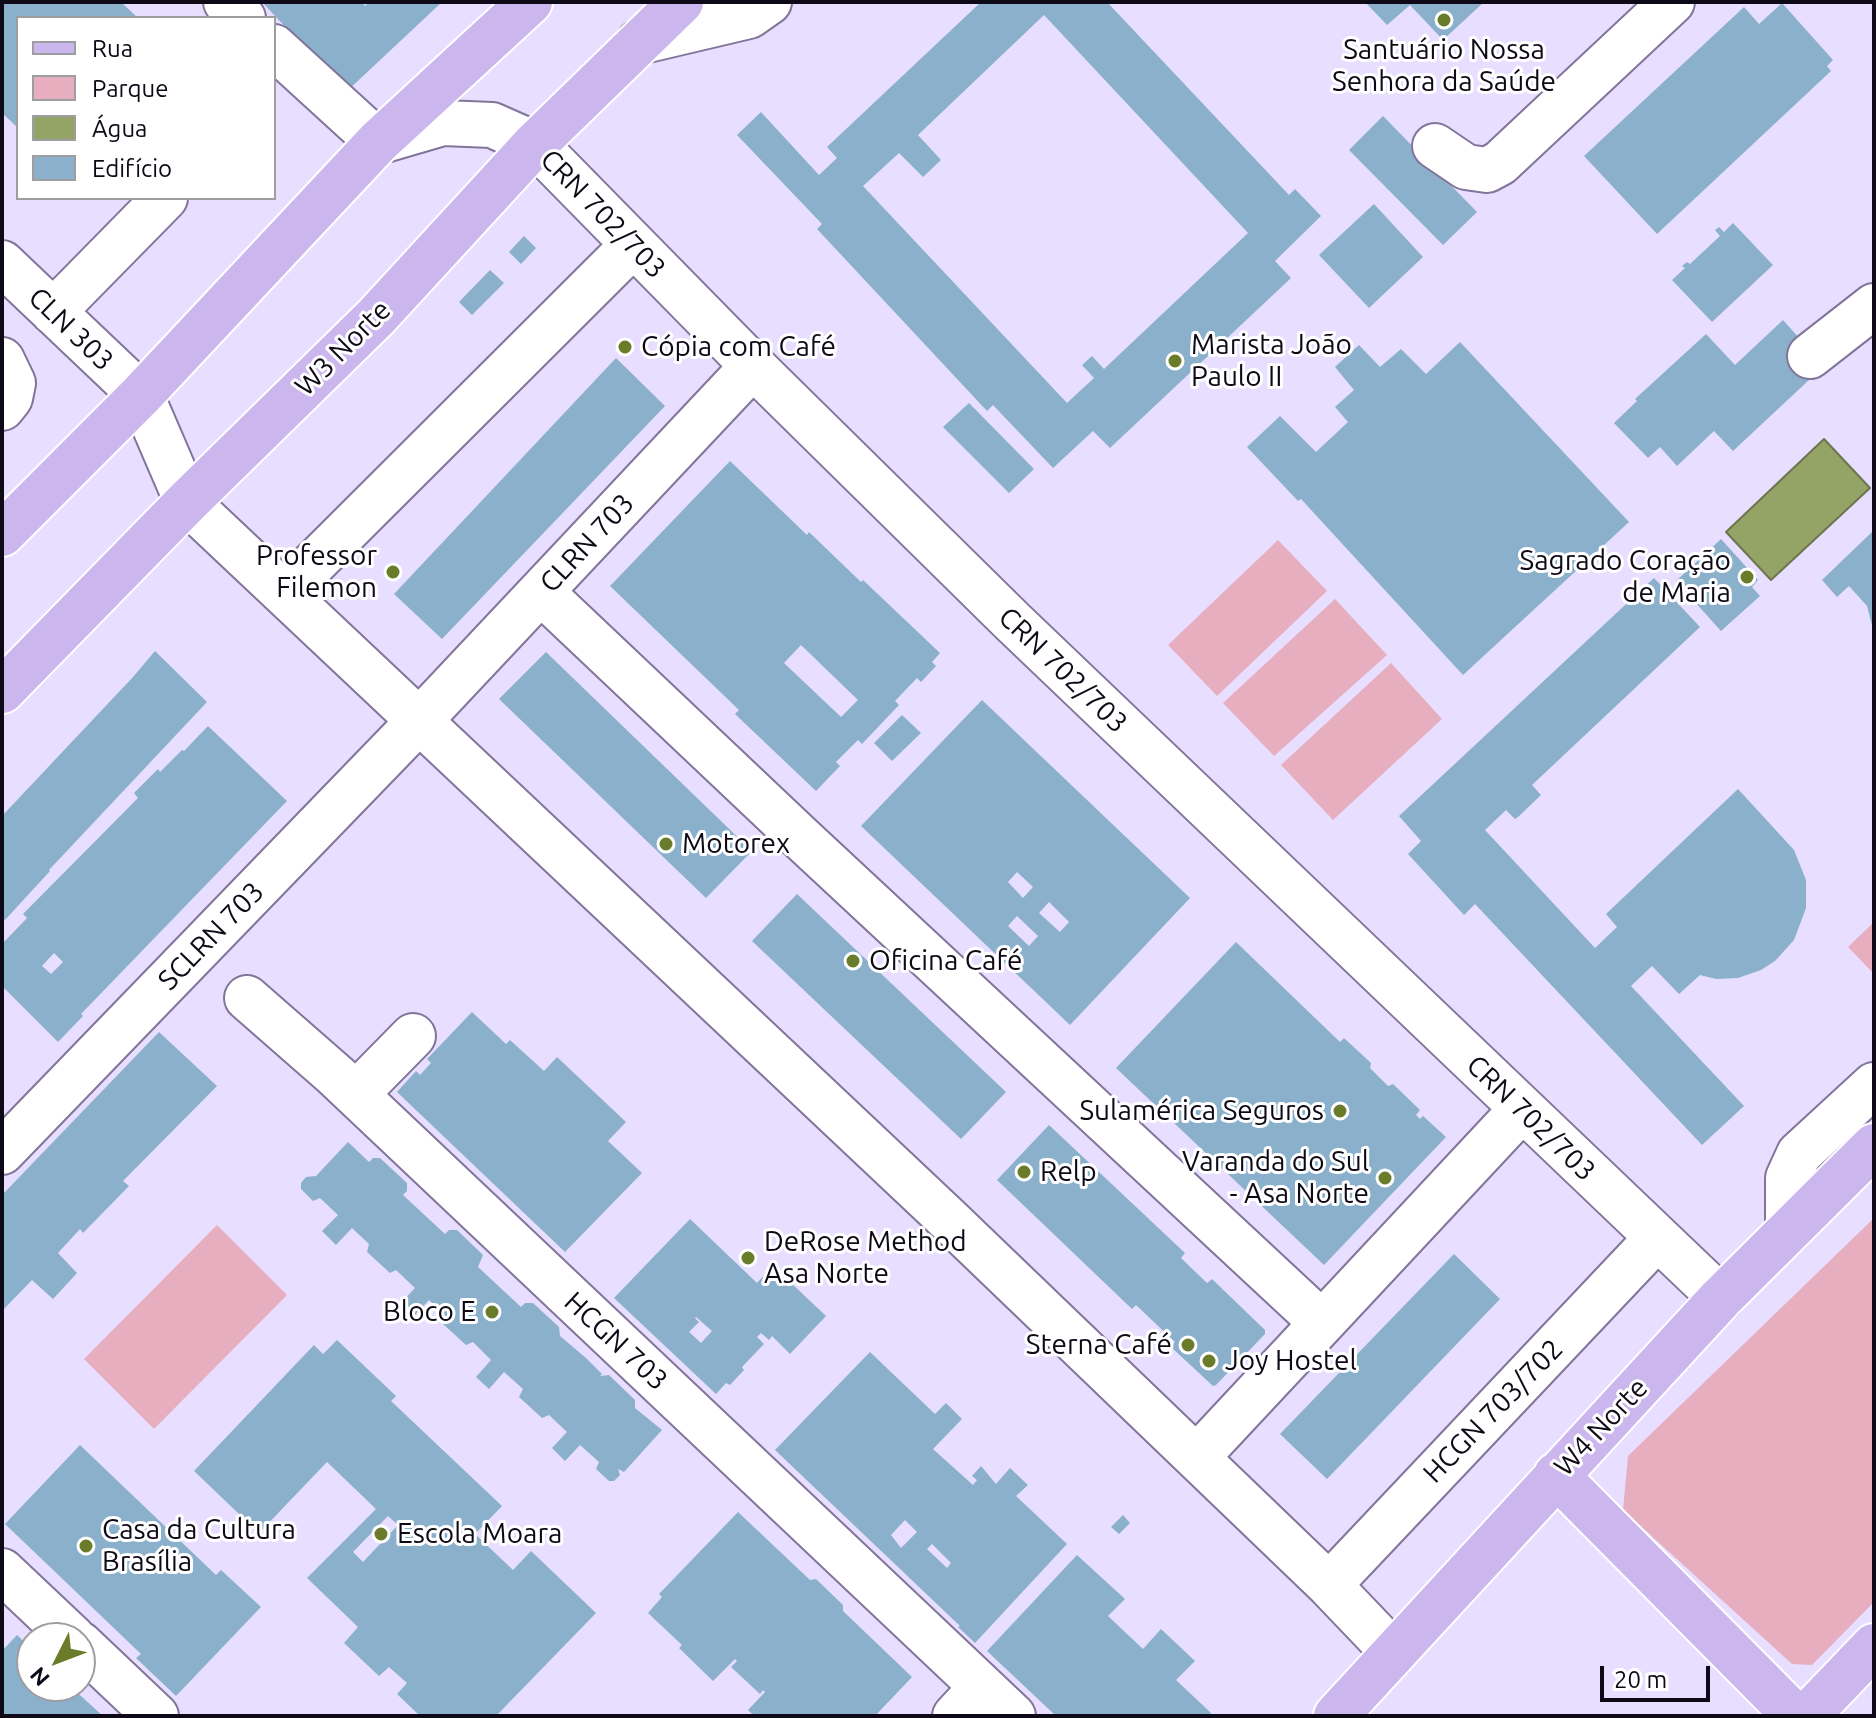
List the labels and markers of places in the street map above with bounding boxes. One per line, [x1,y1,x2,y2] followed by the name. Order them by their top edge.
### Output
[1435,11,1453,29] marker: Santuário Nossa Senhora da Saúde
[1332,33,1556,99] place label: Santuário Nossa Senhora da Saúde
[1191,328,1352,394] place label: Marista João Paulo II
[641,330,836,364] place label: Cópia com Café
[616,338,634,356] marker: Cópia com Café
[1166,352,1184,370] marker: Marista João Paulo II
[256,539,377,605] place label: Professor Filemon
[1519,544,1731,610] place label: Sagrado Coração de Maria
[384,563,402,581] marker: Professor Filemon
[1738,568,1756,586] marker: Sagrado Coração de Maria
[682,827,790,861] place label: Motorex
[657,835,675,853] marker: Motorex
[869,944,1022,978] place label: Oficina Café
[844,952,862,970] marker: Oficina Café
[1079,1094,1324,1128] place label: Sulamérica Seguros
[1331,1102,1349,1120] marker: Sulamérica Seguros
[1182,1145,1369,1211] place label: Varanda do Sul - Asa Norte
[1040,1155,1097,1189] place label: Relp
[1015,1163,1033,1181] marker: Relp
[1376,1169,1394,1187] marker: Varanda do Sul - Asa Norte
[764,1225,967,1291] place label: DeRose Method Asa Norte
[739,1249,757,1267] marker: DeRose Method Asa Norte
[383,1295,476,1329] place label: Bloco E
[483,1303,501,1321] marker: Bloco E
[1026,1328,1172,1362] place label: Sterna Café
[1179,1336,1197,1354] marker: Sterna Café
[1225,1344,1357,1378] place label: Joy Hostel
[1200,1352,1218,1370] marker: Joy Hostel
[102,1513,296,1579] place label: Casa da Cultura Brasília
[397,1517,562,1551] place label: Escola Moara
[372,1525,390,1543] marker: Escola Moara
[77,1537,95,1555] marker: Casa da Cultura Brasília

